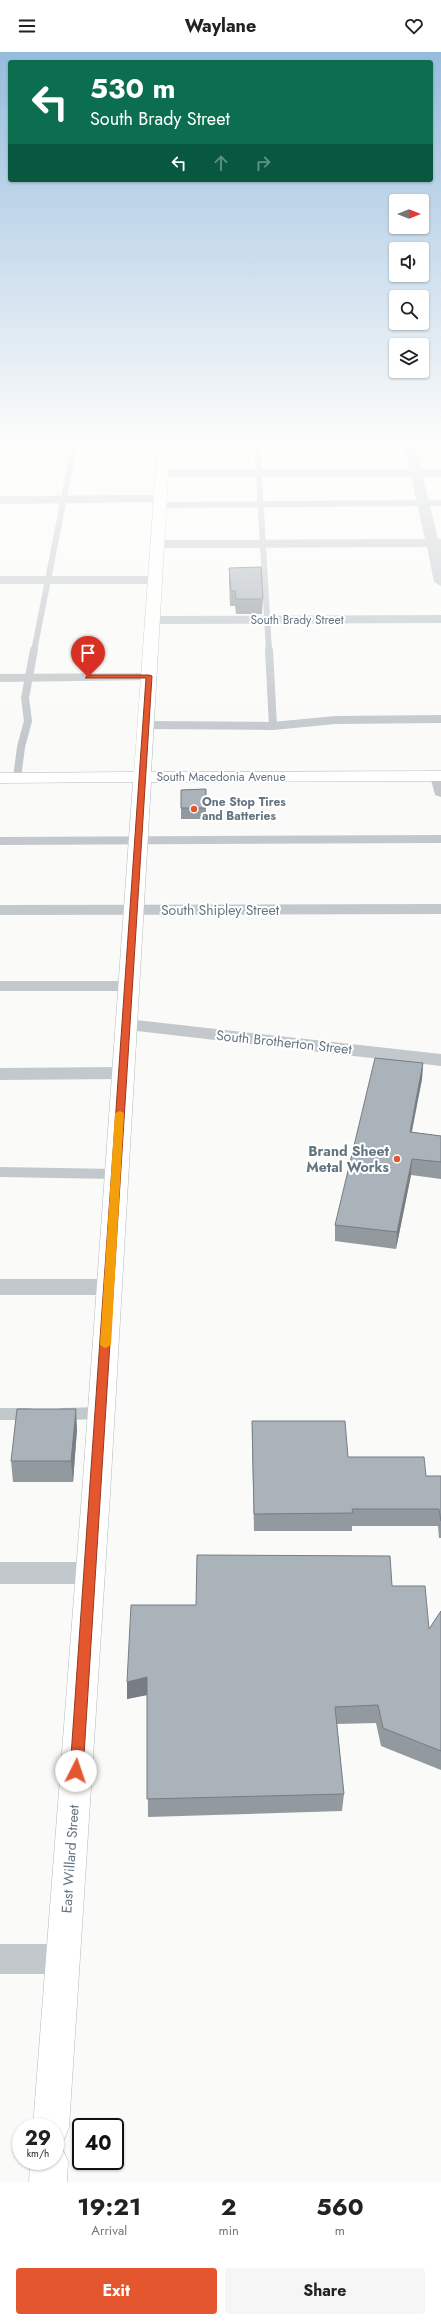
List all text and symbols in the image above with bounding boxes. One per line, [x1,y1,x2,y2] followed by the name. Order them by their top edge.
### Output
[185,13,256,39] text: Waylane
[16,15,38,37] icon: menu
[403,15,425,37] icon: heart
[90,68,175,109] text: 530 m
[24,76,76,128] icon: left
[90,106,230,132] text: South Brady Street
[168,152,190,174] icon: left
[210,152,232,174] icon: ahead
[252,152,274,174] icon: right
[389,194,429,234] north arrow
[389,194,429,378] map controls
[389,242,429,282] button: sound
[389,290,429,330] button: search
[389,338,429,378] button: layers
[250,611,344,629] street label: South Brady Street
[71,636,105,677] pin
[77,642,99,664] icon: arrive
[156,768,286,786] street label: South Macedonia Avenue
[202,793,286,825] place label: One Stop Tires and Batteries
[189,804,199,814] marker: One Stop Tires and Batteries
[161,900,280,920] street label: South Shipley Street
[215,1025,353,1059] street label: South Brotherton Street
[306,1141,390,1177] place label: Brand Sheet Metal Works
[392,1154,402,1164] marker: Brand Sheet Metal Works
[55,1750,97,1792] position arrow
[56,1803,84,1914] street label: East Willard Street
[72,2118,124,2170] speed limit sign: 40
[25,2124,51,2153] text: 29
[27,2146,49,2161] text: km/h
[77,2189,141,2224] text: 19:21
[221,2189,237,2224] text: 2
[316,2189,364,2224] text: 560
[91,2221,127,2240] text: Arrival
[219,2221,239,2240] text: min
[335,2221,345,2240] text: m
[16,2268,217,2314] button: Exit
[225,2268,425,2314] button: Share

